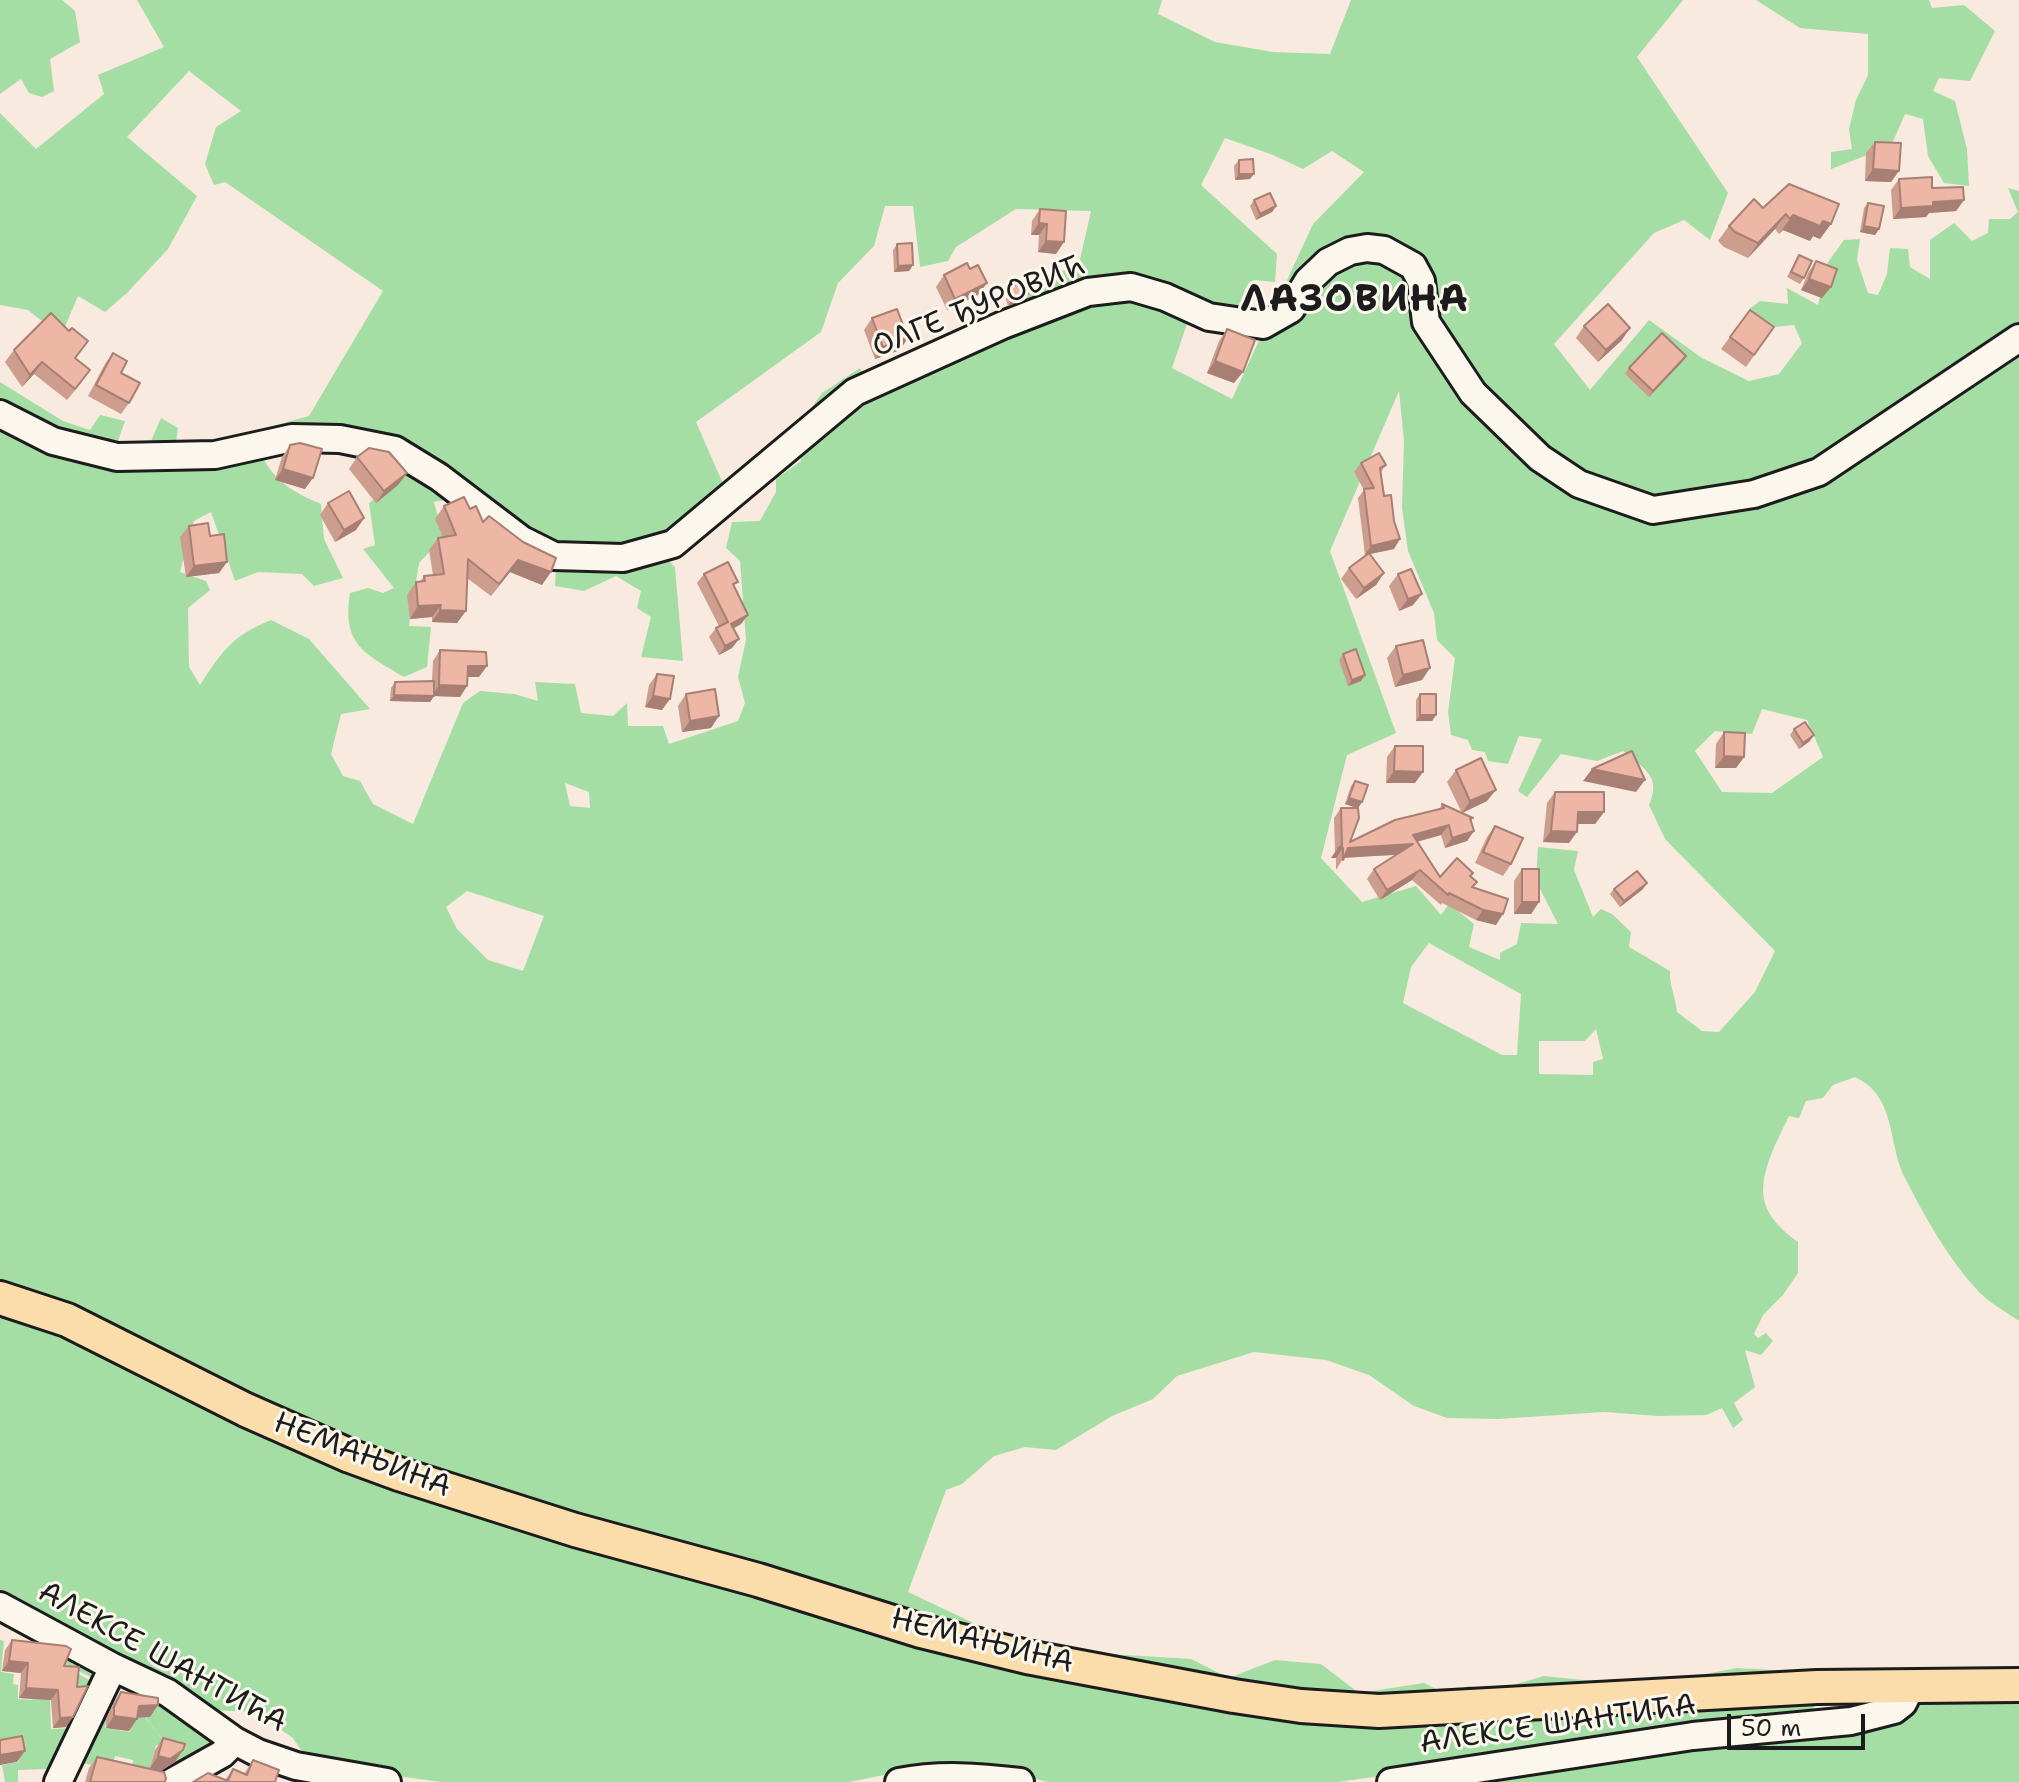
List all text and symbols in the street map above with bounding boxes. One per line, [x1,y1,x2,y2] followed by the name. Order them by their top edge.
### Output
[867,248,1091,366] street label: ОЛГЕ ЂУРОВИЋ
[1240,278,1470,324] district label: ЛАЗОВИНА
[268,1406,456,1506] street label: НЕМАЊИНА
[31,1575,293,1741] street label: АЛЕКСЕ ШАНТИЋА
[887,1602,1077,1682] street label: НЕМАЊИНА
[1418,1688,1698,1762] street label: АЛЕКСЕ ШАНТИЋА
[1731,1698,1869,1748] scale bar
[1741,1712,1801,1744] text: 50 m

